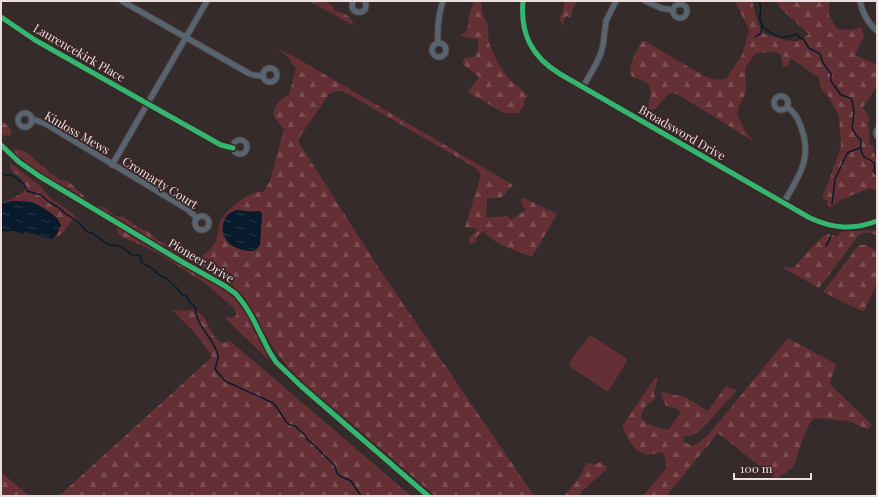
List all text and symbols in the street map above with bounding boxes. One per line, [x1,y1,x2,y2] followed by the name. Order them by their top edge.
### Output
[31,19,128,85] street label: Laurencekirk Place
[636,101,729,163] street label: Broadsword Drive
[42,107,113,157] street label: Kinloss Mews
[120,153,202,212] street label: Cromarty Court
[166,234,237,286] street label: Pioneer Drive
[734,455,811,481] scale bar
[740,460,773,476] text: 100 m

